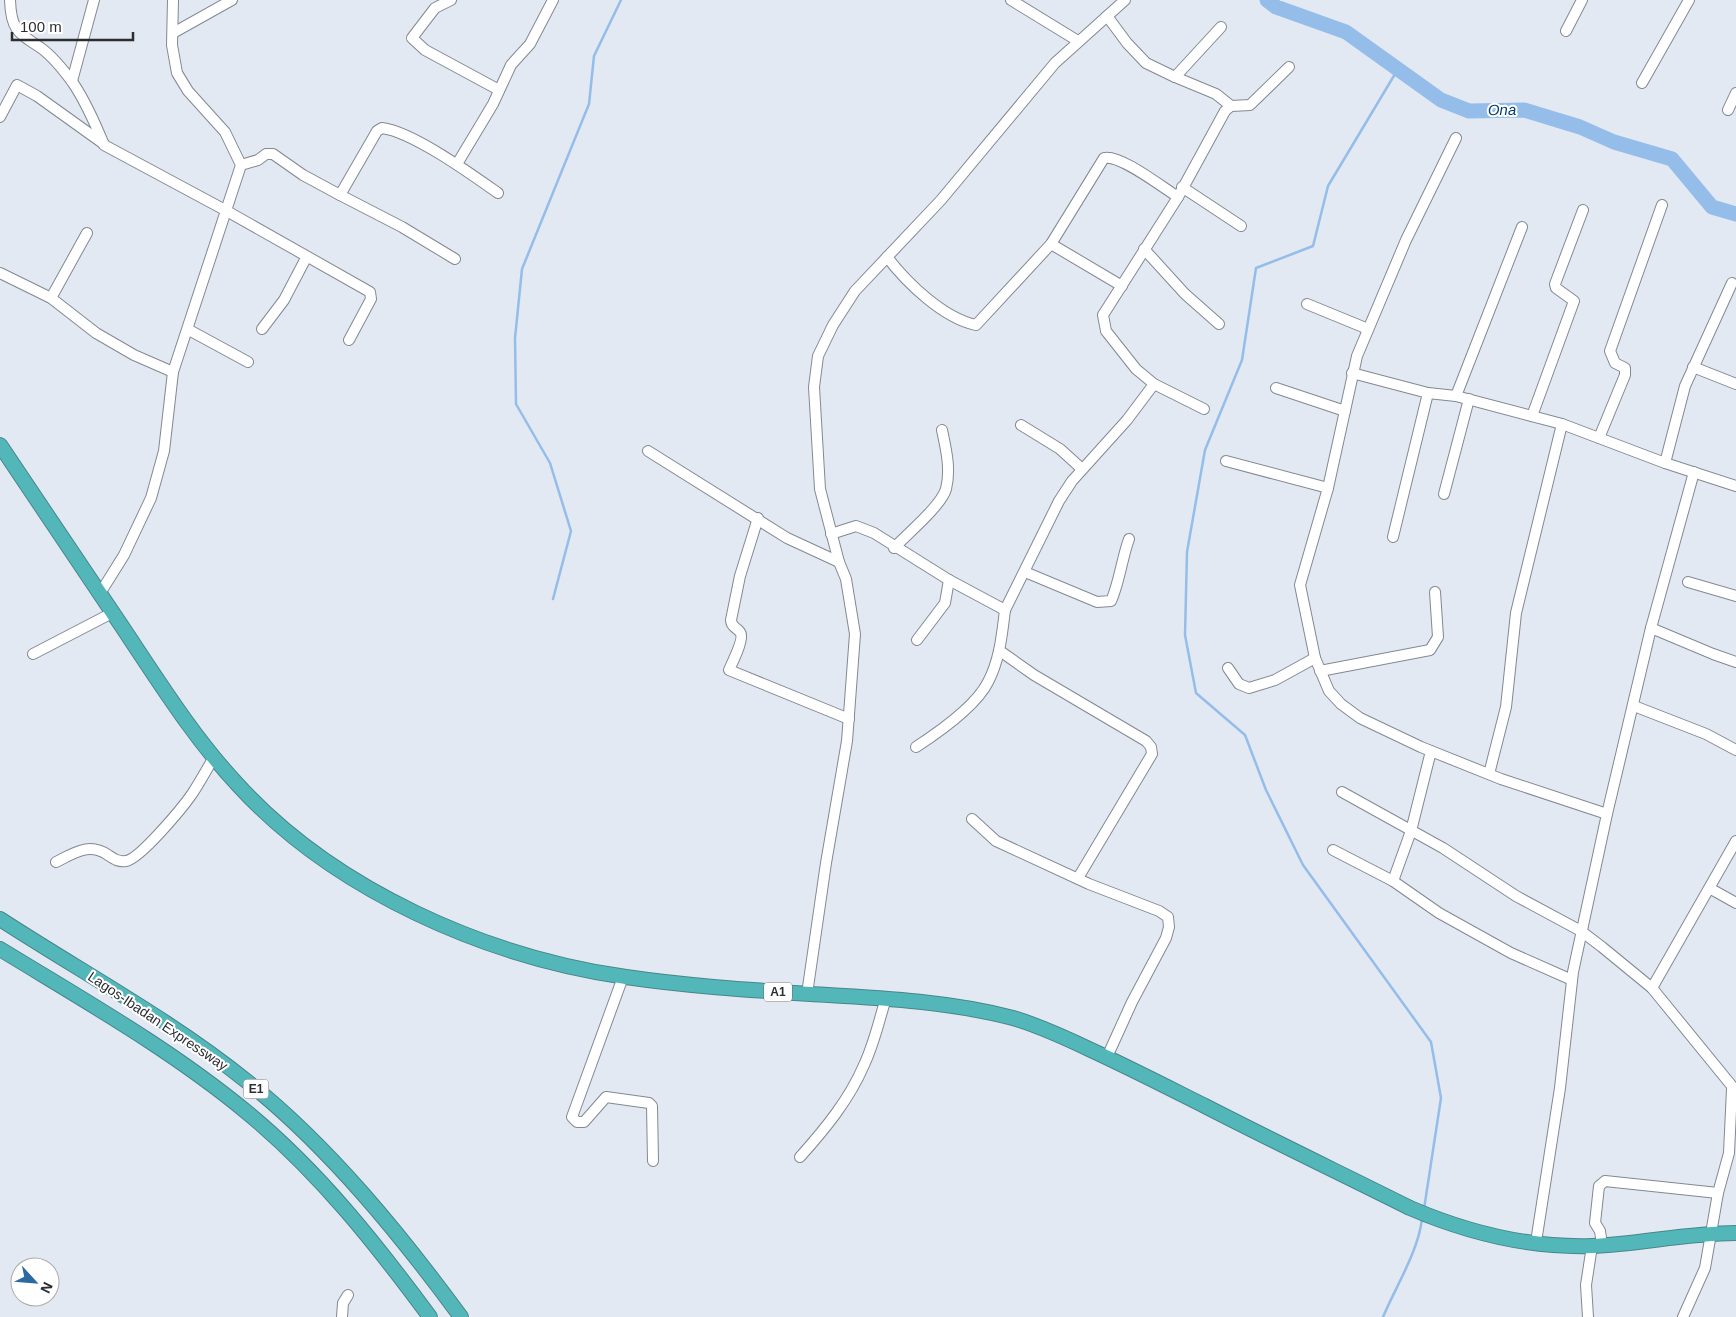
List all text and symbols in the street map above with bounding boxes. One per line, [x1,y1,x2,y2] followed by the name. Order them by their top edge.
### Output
[12,10,134,42] scale bar
[20,18,62,35] text: 100 m
[1488,101,1516,118] water label: Ona
[85,968,231,1074] street label: Lagos-Ibadan Expressway
[764,982,792,1002] road number: A1
[244,1080,268,1098] road number: E1
[10,1257,60,1307] north arrow
[37,1280,56,1296] text: N

